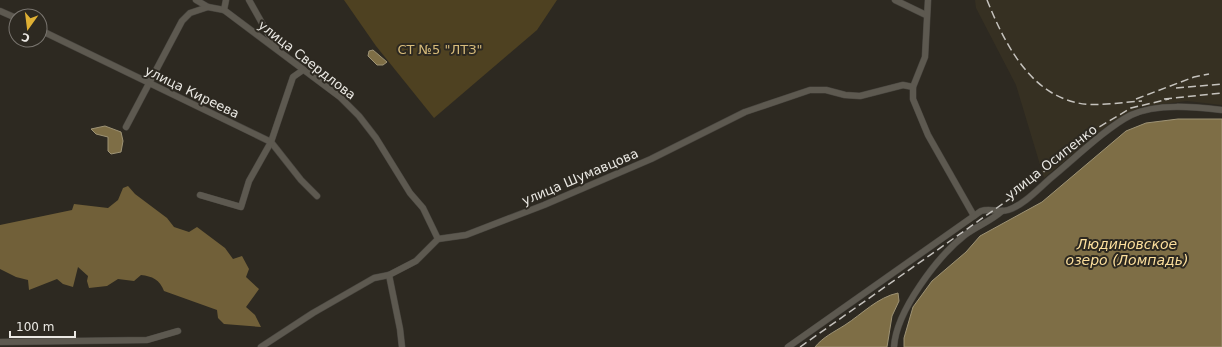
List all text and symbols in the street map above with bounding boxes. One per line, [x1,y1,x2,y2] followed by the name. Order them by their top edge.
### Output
[8,8,48,48] north arrow
[255,17,359,103] street label: улица Свердлова
[20,30,31,45] text: С
[397,42,483,57] park label: СТ №5 "ЛТЗ"
[142,63,242,121] street label: улица Киреева
[1002,122,1100,202] street label: улица Осипенко
[520,146,640,208] street label: улица Шумавцова
[1066,236,1188,268] water label: Людиновское озеро (Ломпадь)
[10,313,75,339] scale bar
[16,320,54,334] text: 100 m

